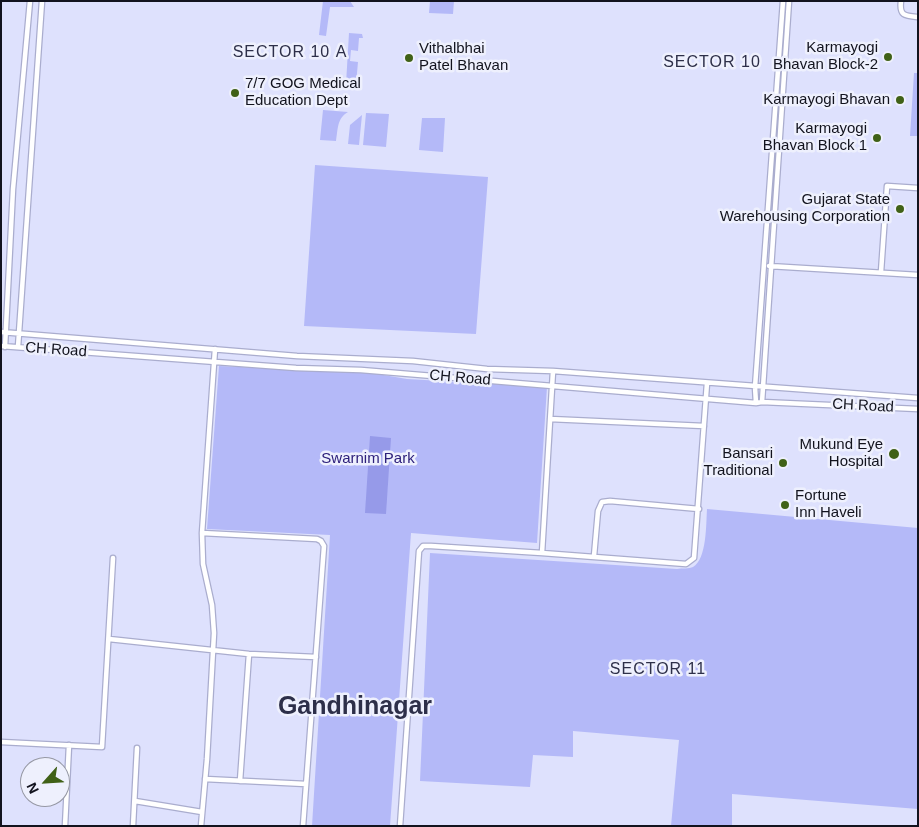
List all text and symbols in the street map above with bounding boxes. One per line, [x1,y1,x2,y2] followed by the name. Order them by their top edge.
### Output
[773,39,878,74] place label: Karmayogi Bhavan Block-2
[419,40,508,75] place label: Vithalbhai Patel Bhavan
[231,43,349,63] district label: SECTOR 10 A
[882,51,894,63] marker: Karmayogi Bhavan Block-2
[403,52,415,64] marker: Vithalbhai Patel Bhavan
[662,53,762,73] district label: SECTOR 10
[245,75,361,110] place label: 7/7 GOG Medical Education Dept
[229,87,241,99] marker: 7/7 GOG Medical Education Dept
[763,91,890,109] place label: Karmayogi Bhavan
[894,94,906,106] marker: Karmayogi Bhavan
[763,120,867,155] place label: Karmayogi Bhavan Block 1
[871,132,883,144] marker: Karmayogi Bhavan Block 1
[720,191,890,226] place label: Gujarat State Warehousing Corporation
[894,203,906,215] marker: Gujarat State Warehousing Corporation
[25,339,87,361] street label: CH Road
[428,366,492,390] street label: CH Road
[832,395,894,417] street label: CH Road
[800,436,883,471] place label: Mukund Eye Hospital
[704,445,773,480] place label: Bansari Traditional
[887,447,901,461] marker: Mukund Eye Hospital
[321,450,415,468] park label: Swarnim Park
[777,457,789,469] marker: Bansari Traditional
[795,487,862,522] place label: Fortune Inn Haveli
[779,499,791,511] marker: Fortune Inn Haveli
[609,660,707,680] district label: SECTOR 11
[278,692,432,722] district label: Gandhinagar
[20,757,70,807] north arrow
[23,780,42,796] text: N

